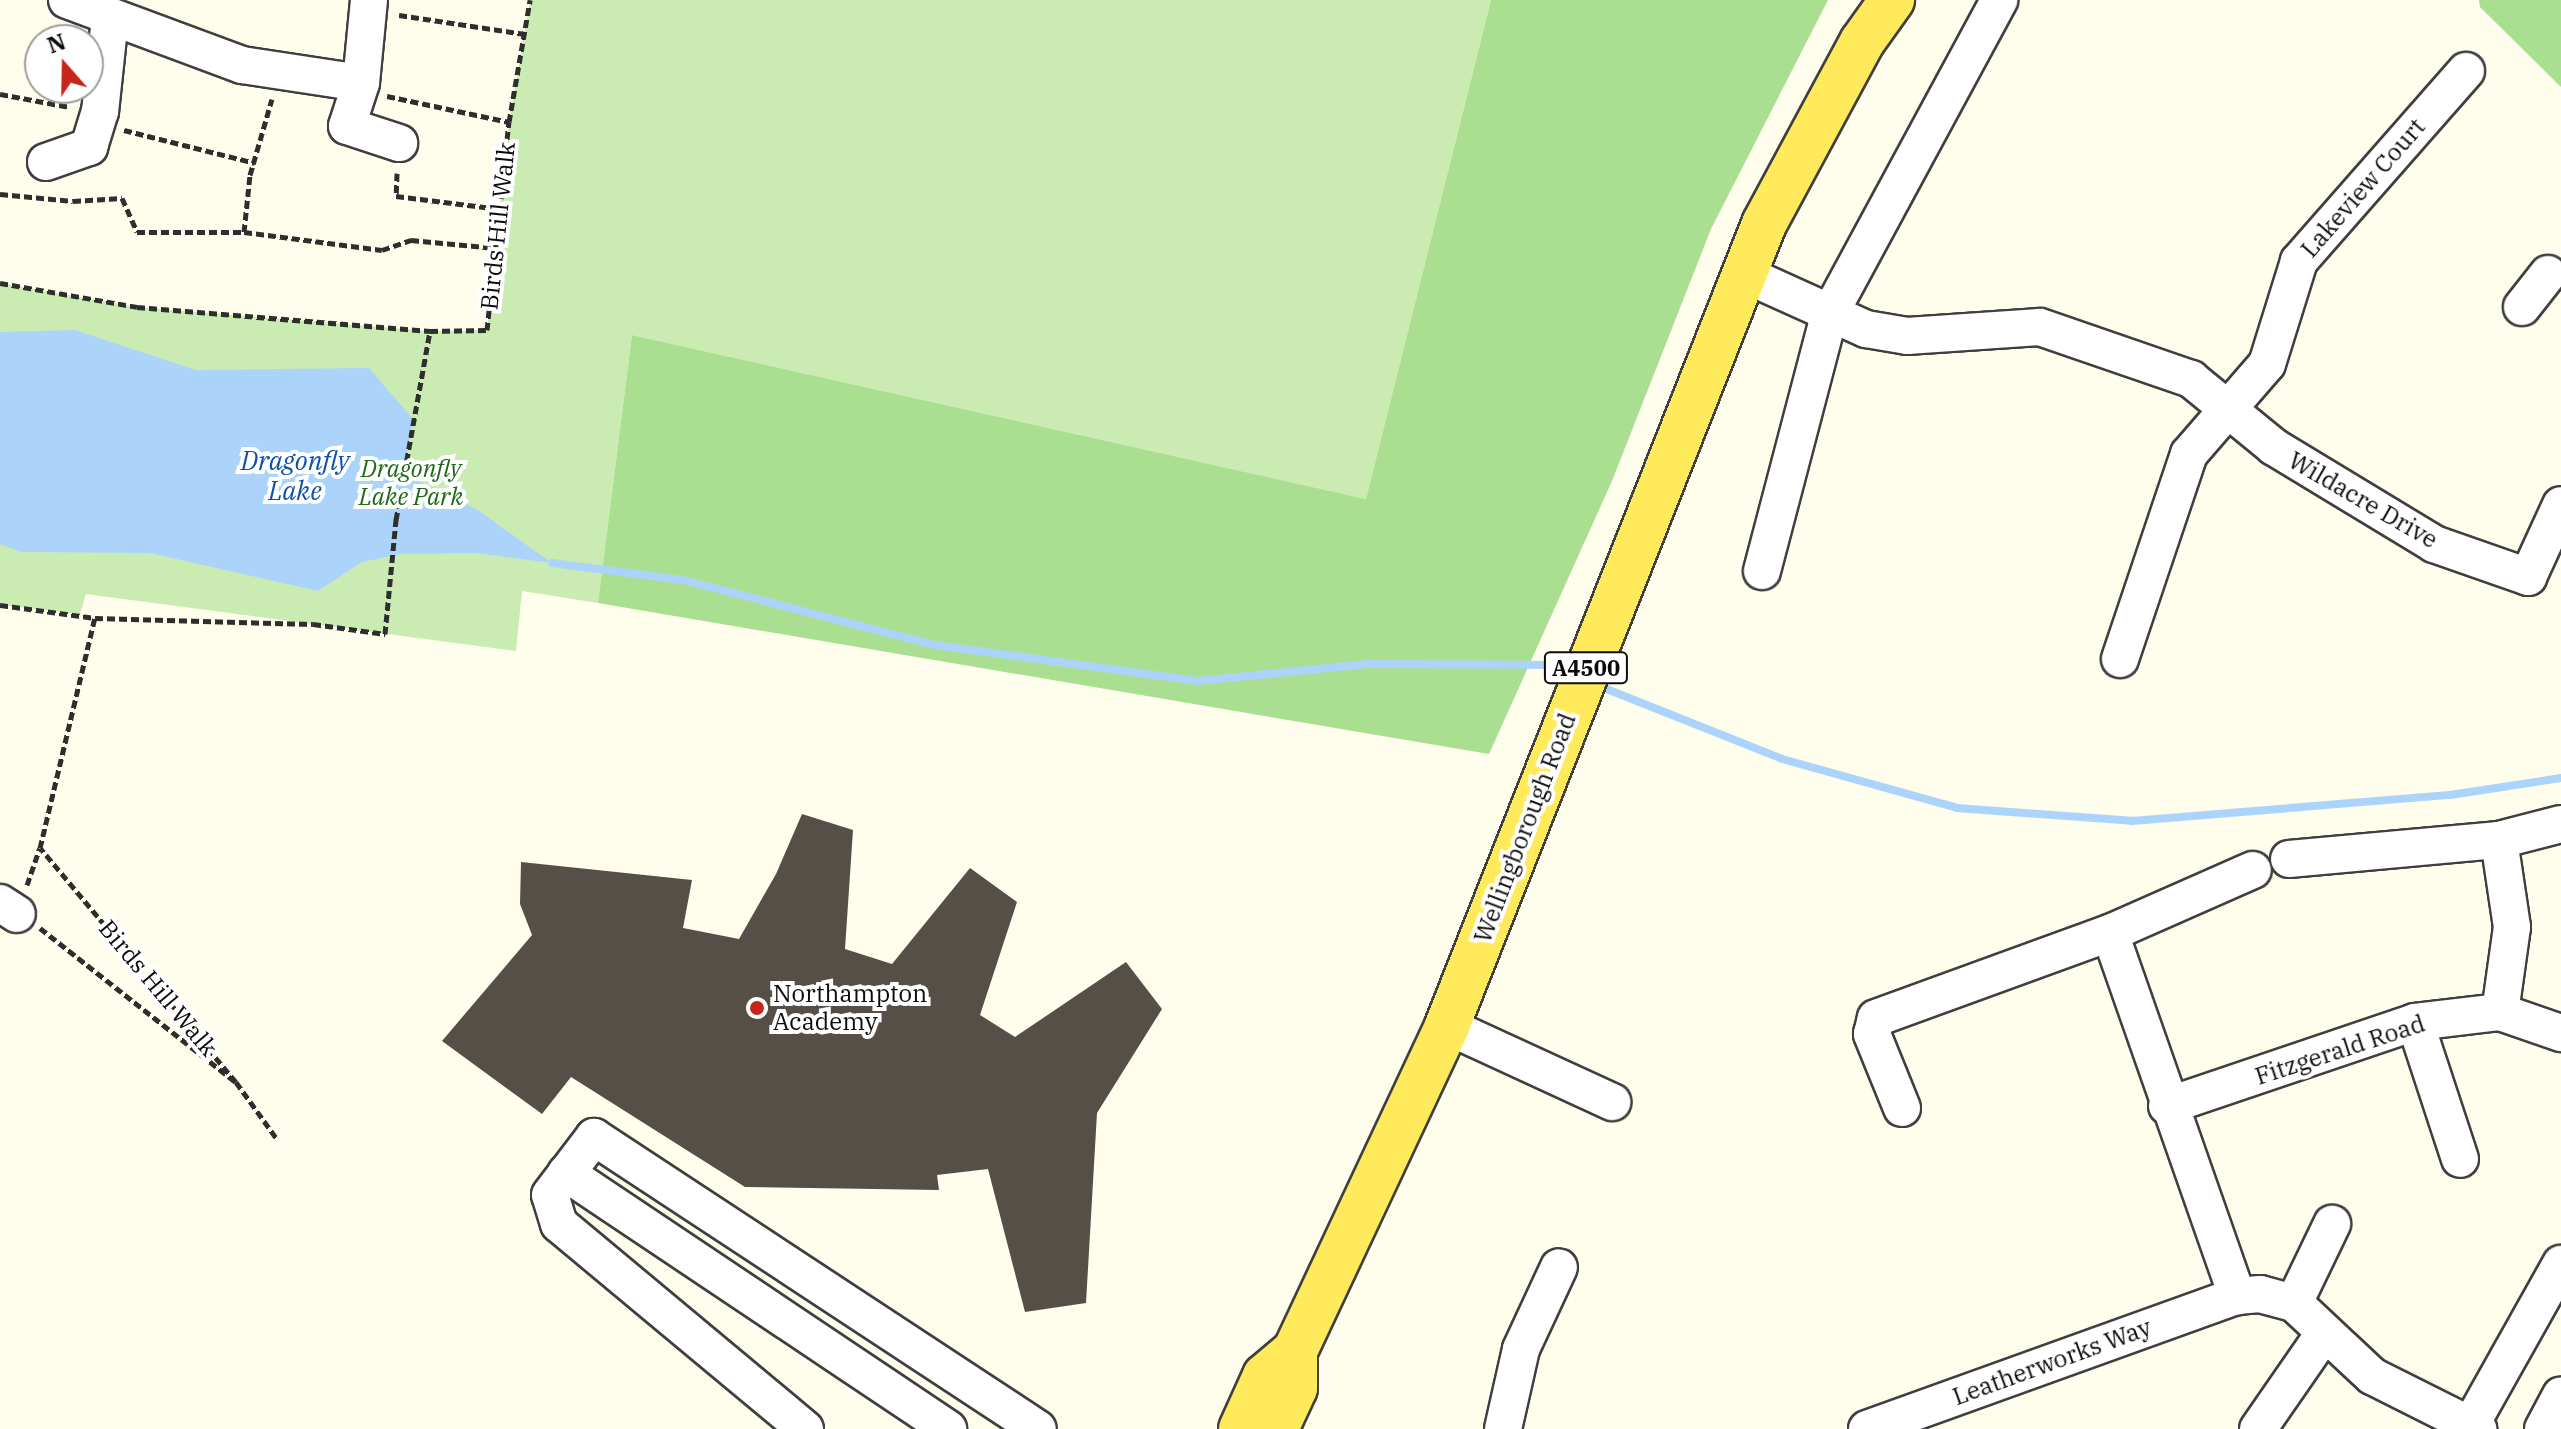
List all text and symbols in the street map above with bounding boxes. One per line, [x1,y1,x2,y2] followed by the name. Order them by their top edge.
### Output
[24,24,104,104] north arrow
[43,26,69,59] text: N
[2295,113,2431,263] street label: Lakeview Court
[475,141,521,311] street label: Birds Hill Walk
[241,445,349,506] water label: Dragonfly Lake
[2283,446,2443,554] street label: Wildacre Drive
[359,455,463,511] park label: Dragonfly Lake Park
[1542,650,1630,686] road number: A4500
[1468,709,1582,947] street label: Wellingborough Road
[93,914,223,1062] street label: Birds Hill Walk
[773,980,927,1036] place label: Northampton Academy
[748,999,766,1017] marker: Northampton Academy
[2251,1009,2429,1091] street label: Fitzgerald Road
[1949,1313,2155,1411] street label: Leatherworks Way

